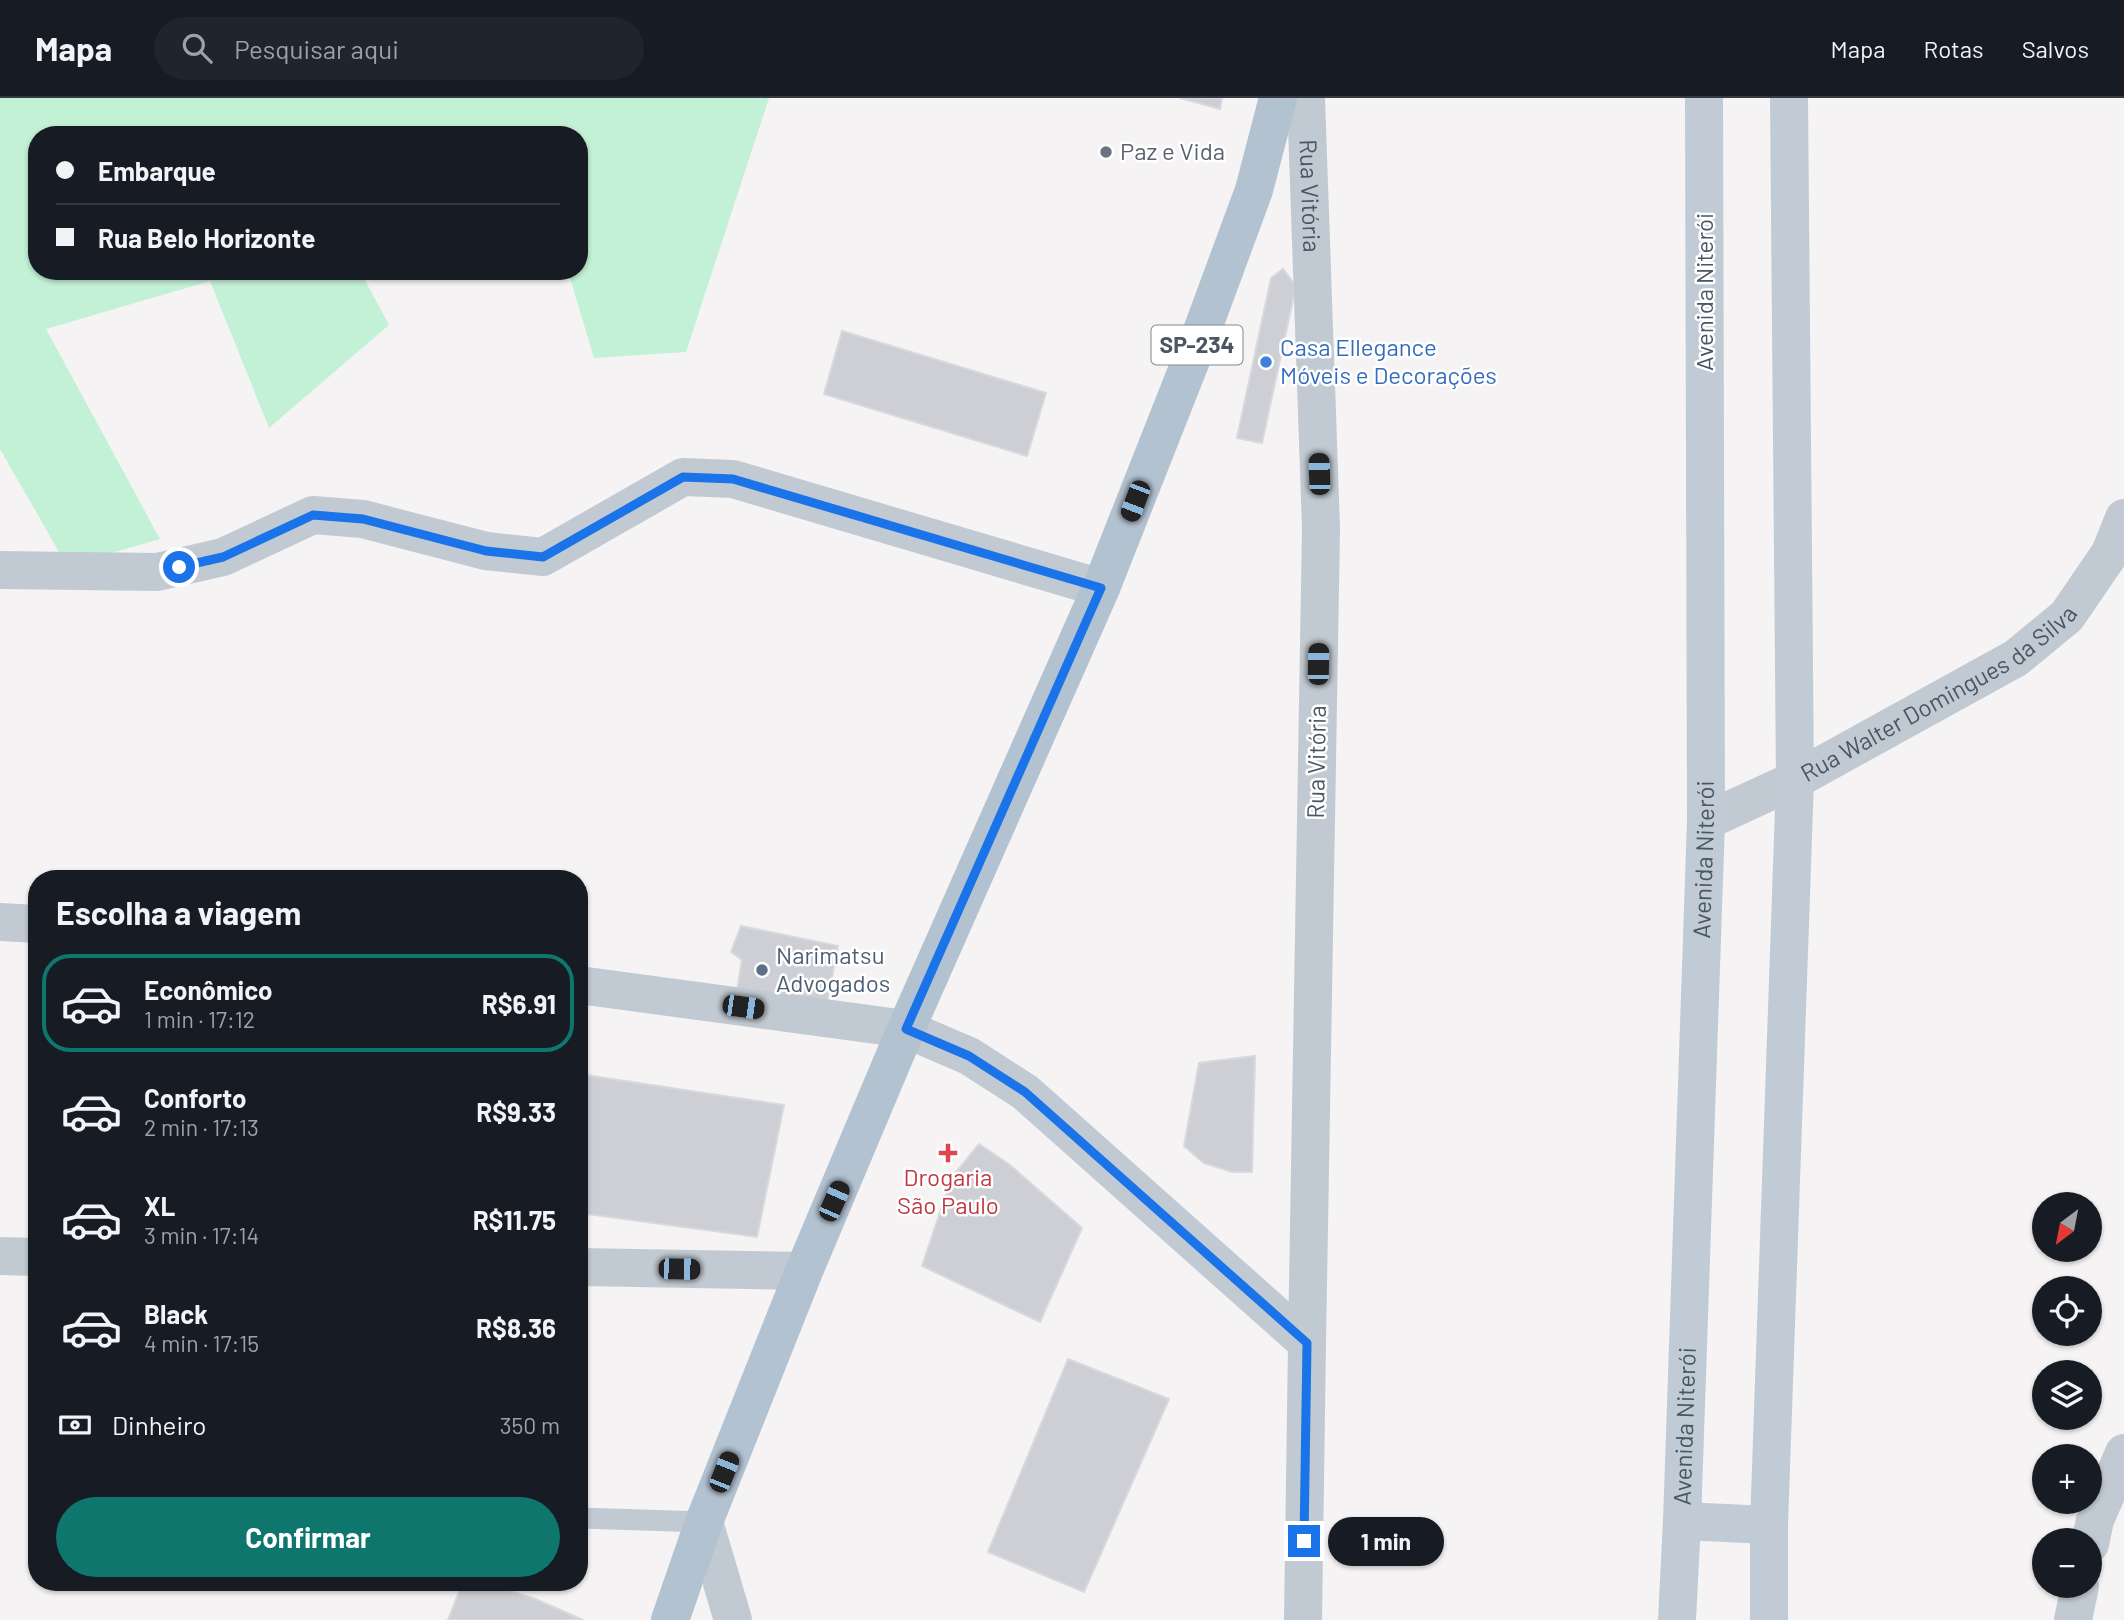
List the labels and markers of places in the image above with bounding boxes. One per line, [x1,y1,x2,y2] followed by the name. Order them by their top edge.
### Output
[1120,136,1225,165] place label: Paz e Vida
[1098,144,1114,160] marker: Paz e Vida
[1280,332,1497,389] place label: Casa Ellegance Móveis e Decorações
[1258,354,1274,370] marker: Casa Ellegance Móveis e Decorações
[776,940,890,997] place label: Narimatsu Advogados
[754,962,770,978] marker: Narimatsu Advogados
[940,1145,956,1161] marker: Drogaria São Paulo
[897,1162,999,1219] place label: Drogaria São Paulo

